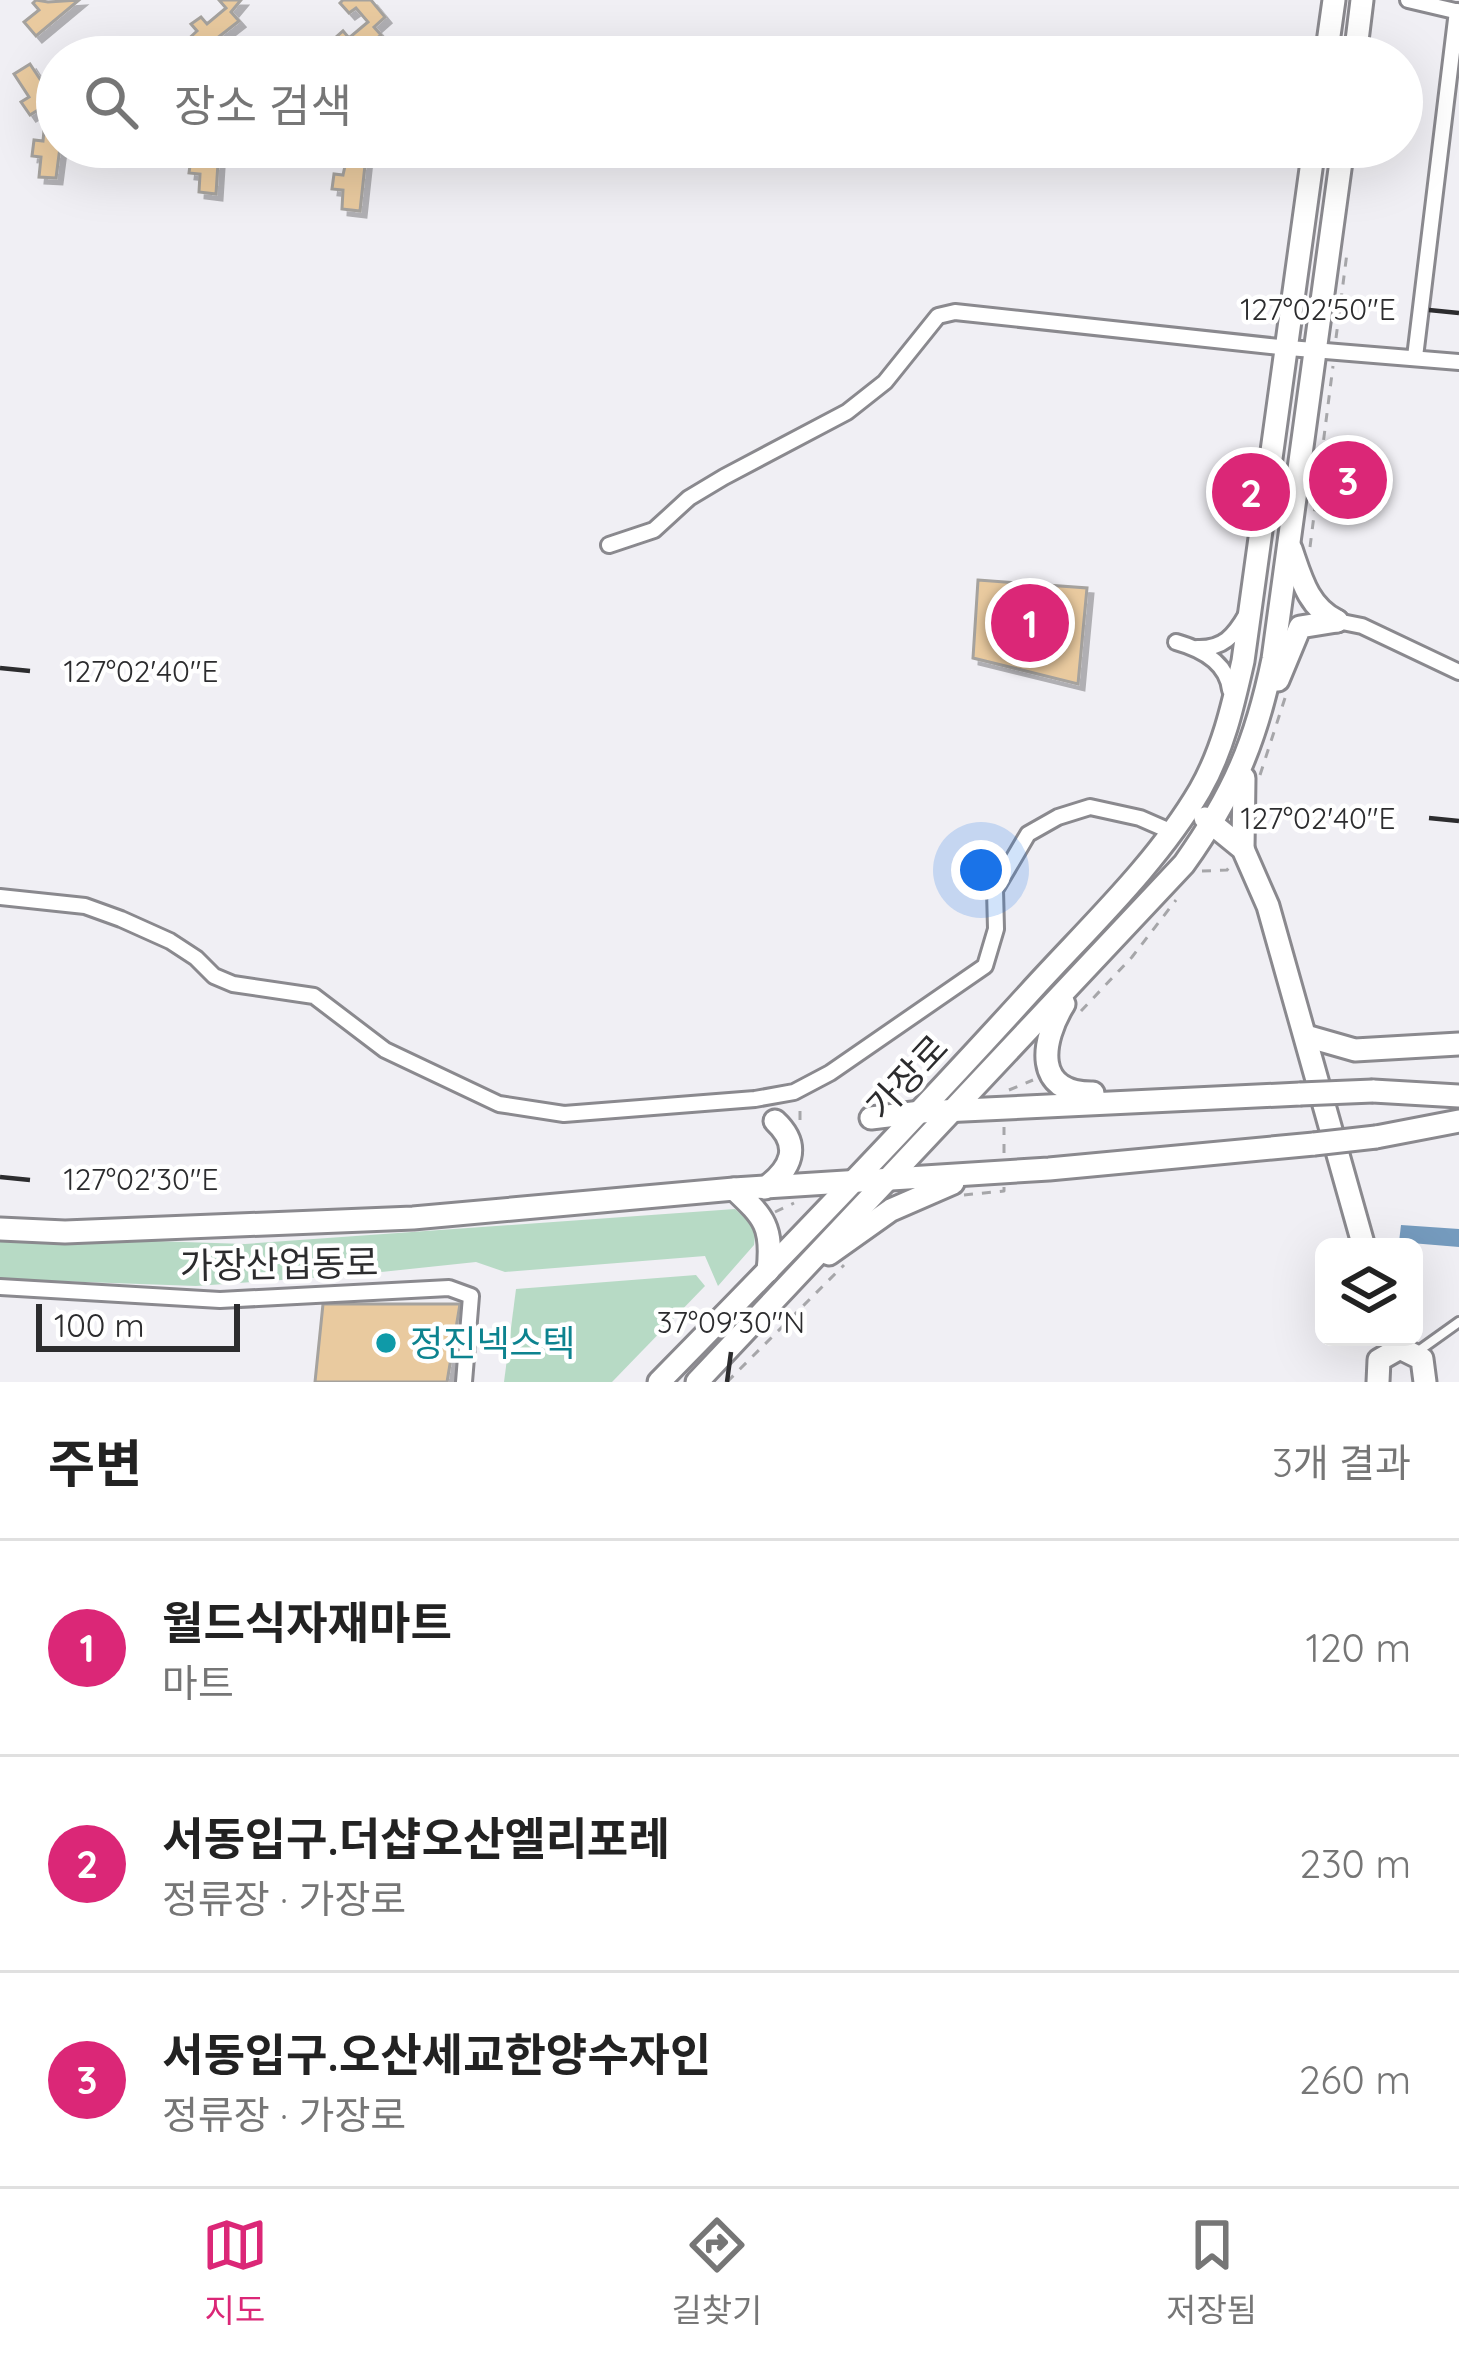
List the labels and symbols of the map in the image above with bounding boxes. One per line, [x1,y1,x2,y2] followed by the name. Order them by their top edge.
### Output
[1240,290,1396,328] text: 127°02'50"E
[1309,435,1387,525] pin: 3
[1212,447,1290,537] pin: 2
[991,578,1069,668] pin: 1
[64,652,218,690] text: 127°02'40"E
[1241,799,1395,837] text: 127°02'40"E
[951,840,1011,900] your location
[856,1025,957,1128] street label: 가장로
[64,1160,218,1198] text: 127°02'30"E
[179,1239,379,1288] street label: 가장산업동로
[36,1298,240,1351] scale bar
[657,1303,805,1341] text: 37°09'30"N
[410,1320,576,1365] place label: 정진넥스텍
[373,1330,399,1356] marker: 정진넥스텍

